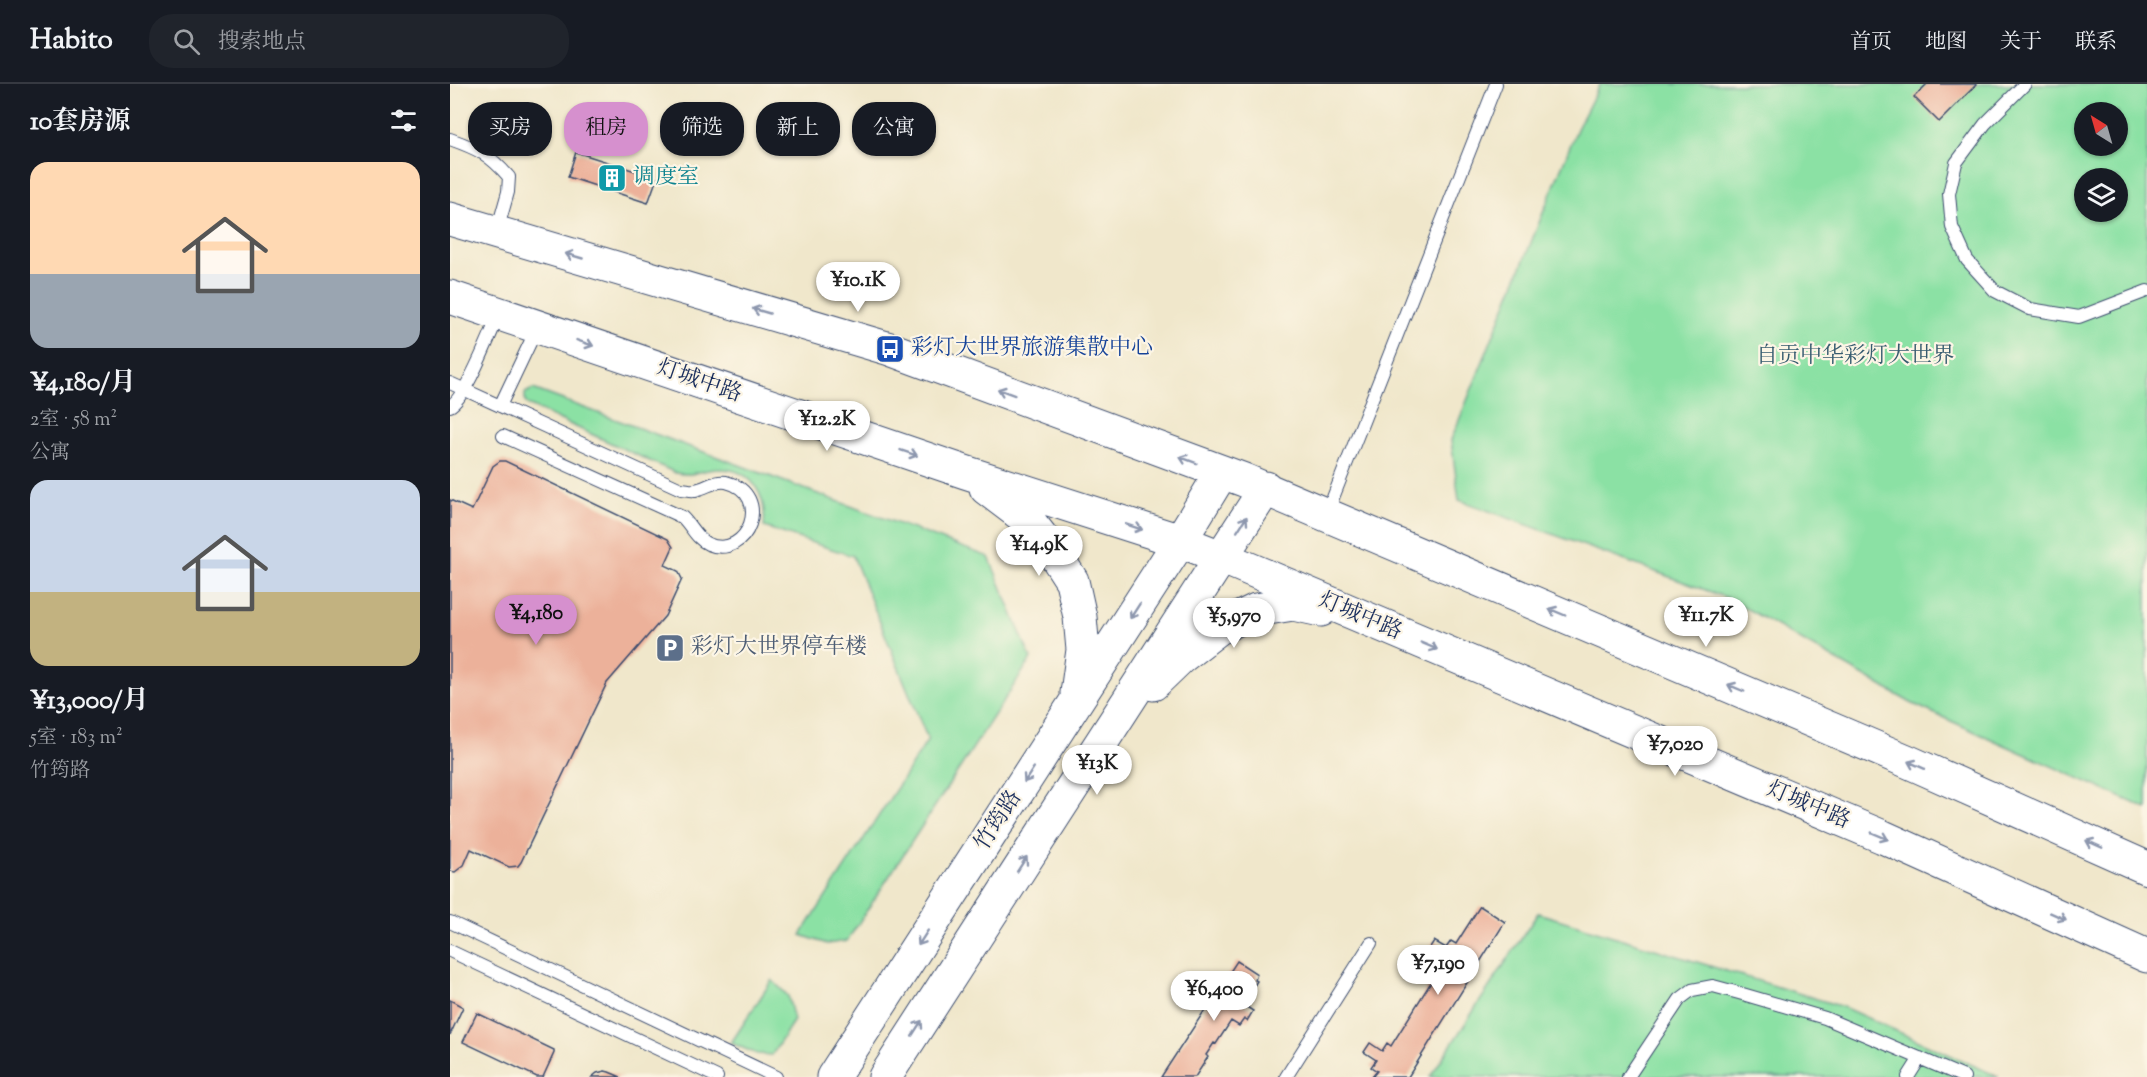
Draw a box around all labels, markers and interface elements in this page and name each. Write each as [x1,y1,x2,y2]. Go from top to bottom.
search box [149,14,569,68]
text: Habito [30,21,113,61]
icon: search [170,25,203,58]
text: 搜索地点 [218,27,306,59]
text: 首页 [1850,28,1892,58]
text: 地图 [1925,28,1967,58]
text: 关于 [2000,28,2042,58]
text: 联系 [2075,28,2117,58]
chip: 买房 [468,102,552,156]
chip: 租房 [564,102,648,156]
chip: 筛选 [660,102,744,156]
chip: 新上 [756,102,840,156]
chip: 公寓 [852,102,936,156]
north arrow [2074,102,2128,156]
map controls [2074,102,2128,222]
text: 10套房源 [30,104,130,141]
icon: filters [387,104,420,137]
building icon: 调度室 [596,162,628,194]
place label: 调度室 [633,162,699,194]
button: layers [2074,168,2128,222]
icon: home [171,201,279,309]
one-way arrow [565,250,584,261]
pin: ¥10.1K [809,262,907,313]
text: ¥10.1K [830,267,886,296]
one-way arrow [752,305,771,316]
bus stop icon: 彩灯大世界旅游集散中心 [874,333,906,365]
place label: 彩灯大世界旅游集散中心 [911,333,1153,365]
one-way arrow [575,338,594,349]
park label: 自贡中华彩灯大世界 [1756,341,1954,373]
street label: 灯城中路 [652,353,746,411]
text: ¥4,180/月 [30,365,136,402]
one-way arrow [997,386,1016,397]
pin: ¥12.2K [778,401,876,452]
text: 2室 · 58 m² [30,406,117,435]
text: ¥12.2K [798,406,856,435]
text: 公寓 [30,439,70,468]
one-way arrow [899,448,918,459]
one-way arrow [1180,454,1198,465]
one-way arrow [1237,516,1249,533]
icon: home [171,519,279,627]
one-way arrow [1124,522,1143,533]
pin: ¥14.9K [990,526,1088,577]
text: ¥14.9K [1010,531,1068,560]
street label: 灯城中路 [1313,585,1407,649]
pin: ¥4,180 [487,595,585,646]
pin: ¥11.7K [1657,597,1755,648]
pin: ¥5,970 [1185,598,1283,649]
text: ¥4,180 [509,600,563,629]
one-way arrow [1129,602,1141,619]
text: ¥11.7K [1678,602,1734,631]
text: ¥5,970 [1207,603,1261,632]
one-way arrow [1548,606,1566,617]
parking icon: 彩灯大世界停车楼 [654,632,686,664]
place label: 彩灯大世界停车楼 [691,632,867,664]
one-way arrow [1420,641,1438,652]
one-way arrow [1728,682,1746,693]
text: ¥13,000/月 [30,683,149,720]
text: 5室 · 183 m² [30,724,123,753]
pin: ¥7,020 [1626,726,1724,777]
text: ¥7,020 [1647,731,1703,760]
pin: ¥13K [1061,745,1133,796]
text: ¥13K [1076,750,1118,779]
text: 竹筠路 [30,757,90,786]
one-way arrow [1907,758,1925,770]
one-way arrow [1023,766,1035,782]
street label: 灯城中路 [1761,774,1855,838]
street label: 竹筠路 [968,785,1030,857]
one-way arrow [1870,831,1889,842]
one-way arrow [2085,838,2103,850]
one-way arrow [1017,856,1029,873]
one-way arrow [2048,911,2066,922]
one-way arrow [916,929,928,946]
pin: ¥7,190 [1389,945,1487,996]
text: ¥7,190 [1411,950,1465,979]
pin: ¥6,400 [1165,971,1263,1022]
text: ¥6,400 [1185,976,1243,1005]
one-way arrow [911,1020,923,1037]

